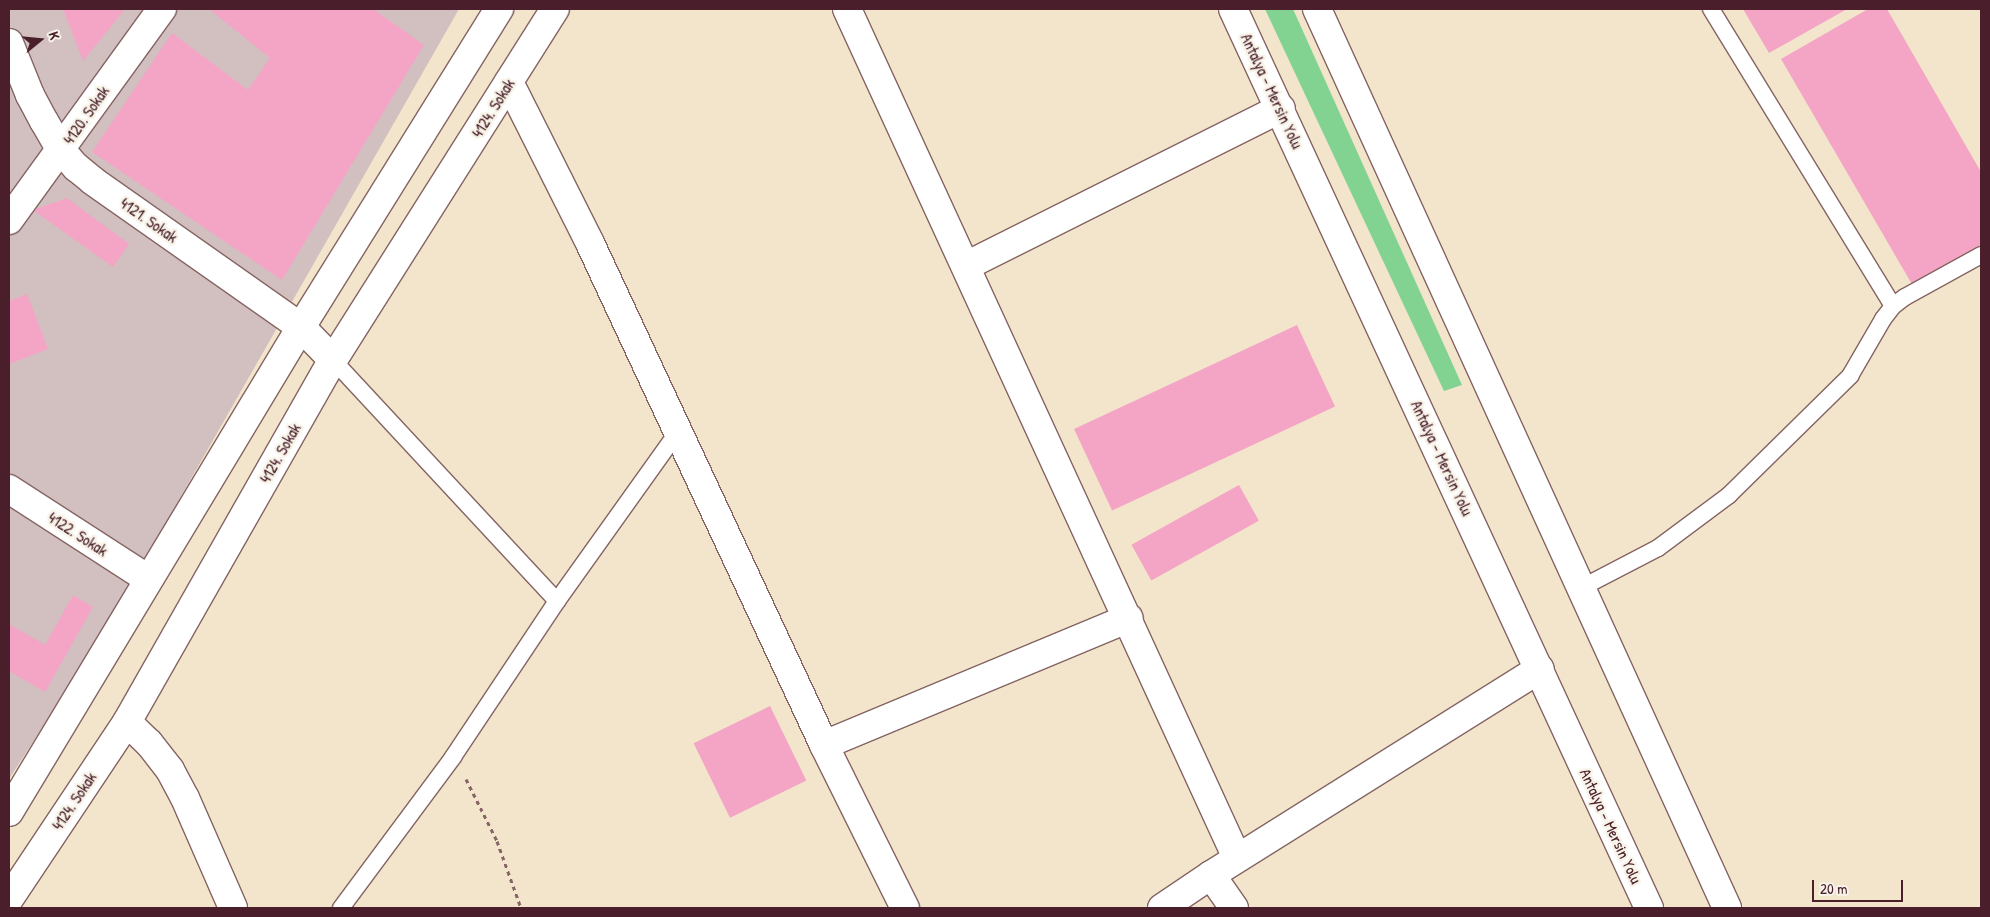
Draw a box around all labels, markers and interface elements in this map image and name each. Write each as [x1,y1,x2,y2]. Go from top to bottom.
north arrow [15,15,65,65]
text: K [45,29,65,42]
street label: Antalya - Mersin Yolu [1237,30,1307,152]
street label: 4124. Sokak [467,75,519,141]
street label: 4120. Sokak [59,82,113,148]
street label: 4121. Sokak [117,193,181,247]
street label: Antalya - Mersin Yolu [1407,397,1477,519]
street label: 4124. Sokak [255,420,305,486]
street label: 4122. Sokak [45,508,111,560]
street label: Antalya - Mersin Yolu [1576,765,1646,887]
street label: 4124. Sokak [48,768,100,834]
scale bar [1815,870,1906,902]
text: 20 m [1820,878,1847,899]

